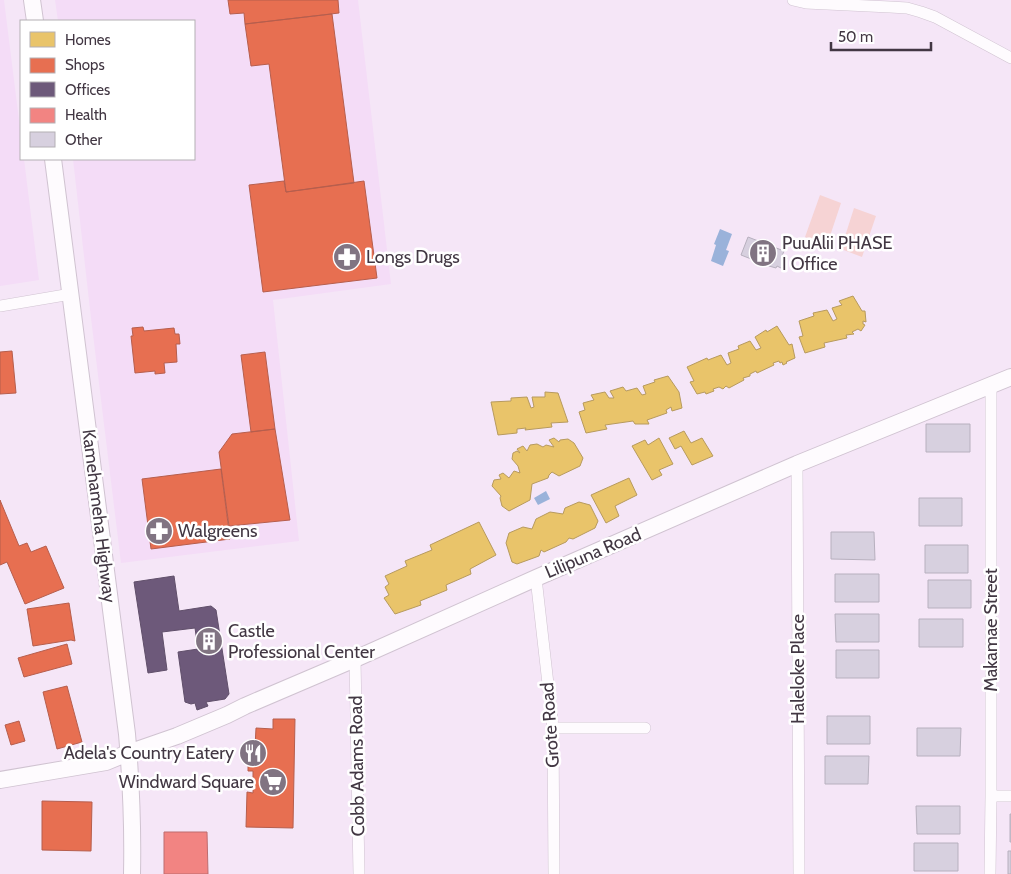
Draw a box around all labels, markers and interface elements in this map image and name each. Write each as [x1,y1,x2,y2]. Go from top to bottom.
legend [20,20,195,160]
scale bar [831,20,931,52]
text: 50 m [838,28,873,46]
text: Homes [65,31,111,49]
text: Shops [65,56,105,74]
text: Offices [65,81,110,99]
text: Health [65,106,107,124]
text: Other [65,131,102,149]
place label: PuuAlii PHASE I Office [782,232,892,275]
building icon: PuuAlii PHASE I Office [748,238,778,268]
pharmacy icon: Longs Drugs [332,242,362,272]
place label: Longs Drugs [366,246,460,268]
street label: Kamehameha Highway [77,428,121,604]
pharmacy icon: Walgreens [144,516,174,546]
place label: Walgreens [178,520,258,542]
street label: Lilipuna Road [542,523,644,583]
street label: Makamae Street [980,568,1002,692]
street label: Haleloke Place [787,614,809,724]
place label: Castle Professional Center [228,620,375,663]
building icon: Castle Professional Center [194,626,224,656]
street label: Grote Road [536,682,564,768]
street label: Cobb Adams Road [345,696,369,836]
restaurant icon: Adela's Country Eatery [238,738,268,768]
place label: Adela's Country Eatery [64,742,234,764]
supermarket icon: Windward Square [258,767,288,797]
place label: Windward Square [119,771,254,793]

